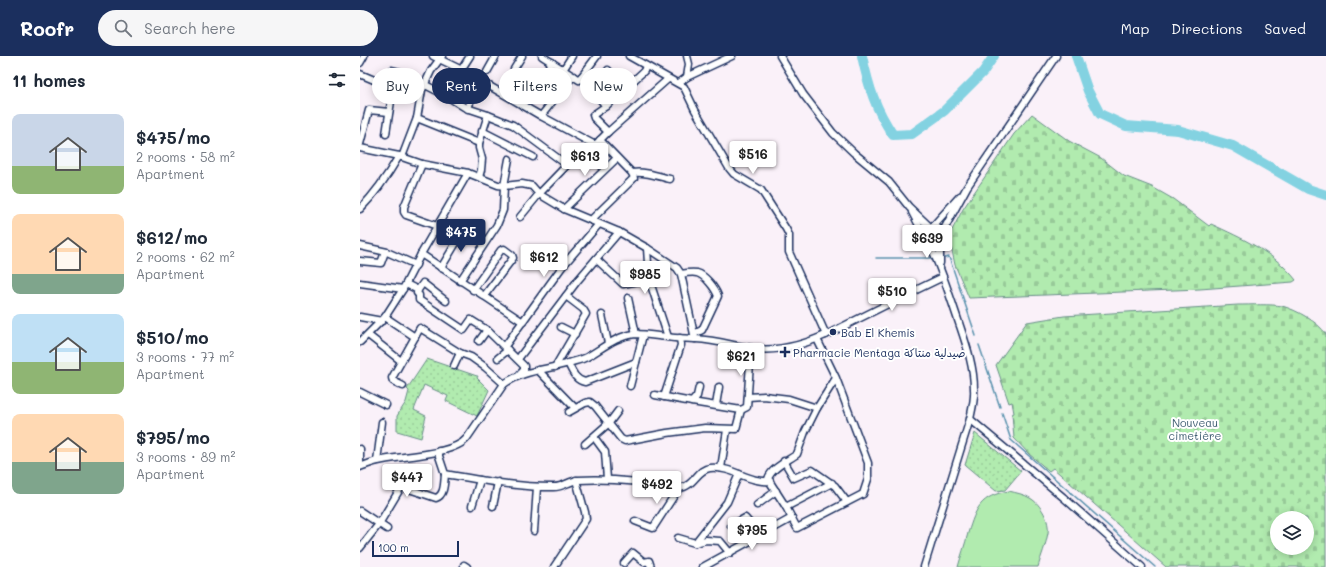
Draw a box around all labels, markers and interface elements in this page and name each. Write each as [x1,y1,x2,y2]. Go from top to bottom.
search box [98,10,378,46]
text: Roofr [20,16,74,41]
icon: search [112,17,134,39]
text: Search here [144,18,236,38]
text: Map [1121,19,1149,38]
text: Directions [1171,19,1242,38]
text: Saved [1264,19,1306,38]
chip: Buy [372,68,424,104]
chip: Rent [432,68,491,104]
chip: Filters [499,68,572,104]
chip: New [580,68,637,104]
text: 11 homes [12,69,86,91]
icon: filters [326,69,348,91]
text: $475/mo [136,126,210,148]
icon: home [44,130,92,178]
pin: $516 [729,141,777,175]
pin: $613 [561,143,609,177]
text: $516 [738,145,768,162]
text: $613 [570,147,600,164]
text: 2 rooms · 58 m² [136,148,235,165]
text: Apartment [136,165,205,182]
pin: $475 [437,219,485,253]
text: $475 [445,223,477,240]
pin: $639 [903,225,951,259]
text: $612/mo [136,226,208,248]
text: $639 [911,229,943,246]
icon: home [44,230,92,278]
pin: $612 [520,244,568,278]
text: 2 rooms · 62 m² [136,248,235,265]
text: $612 [530,248,558,265]
pin: $985 [621,261,669,295]
text: Apartment [136,265,205,282]
text: $985 [629,265,661,282]
pin: $510 [868,278,916,312]
text: $510 [877,282,907,299]
place label: Bab El Khemis [841,325,915,340]
text: $510/mo [136,326,209,348]
marker: Bab El Khemis [828,327,838,337]
icon: home [44,330,92,378]
pin: $621 [717,343,765,377]
place label: Pharmacie Mentaga صيدلية منتاكة [793,345,965,360]
text: $621 [727,347,755,364]
marker: Pharmacie Mentaga صيدلية منتاكة [780,347,790,357]
text: 3 rooms · 77 m² [136,348,234,365]
text: Apartment [136,365,205,382]
park label: Nouveau cimetière [1169,415,1222,443]
text: $795/mo [136,426,210,448]
icon: home [44,430,92,478]
text: 3 rooms · 89 m² [136,448,235,465]
pin: $447 [383,464,431,498]
text: Apartment [136,465,205,482]
text: $447 [391,468,423,485]
pin: $492 [633,471,681,505]
text: $492 [641,475,673,492]
map controls [1270,511,1314,555]
button: layers [1270,511,1314,555]
pin: $795 [728,517,776,551]
text: $795 [737,521,767,538]
scale bar [372,539,459,558]
text: 100 m [378,540,409,555]

